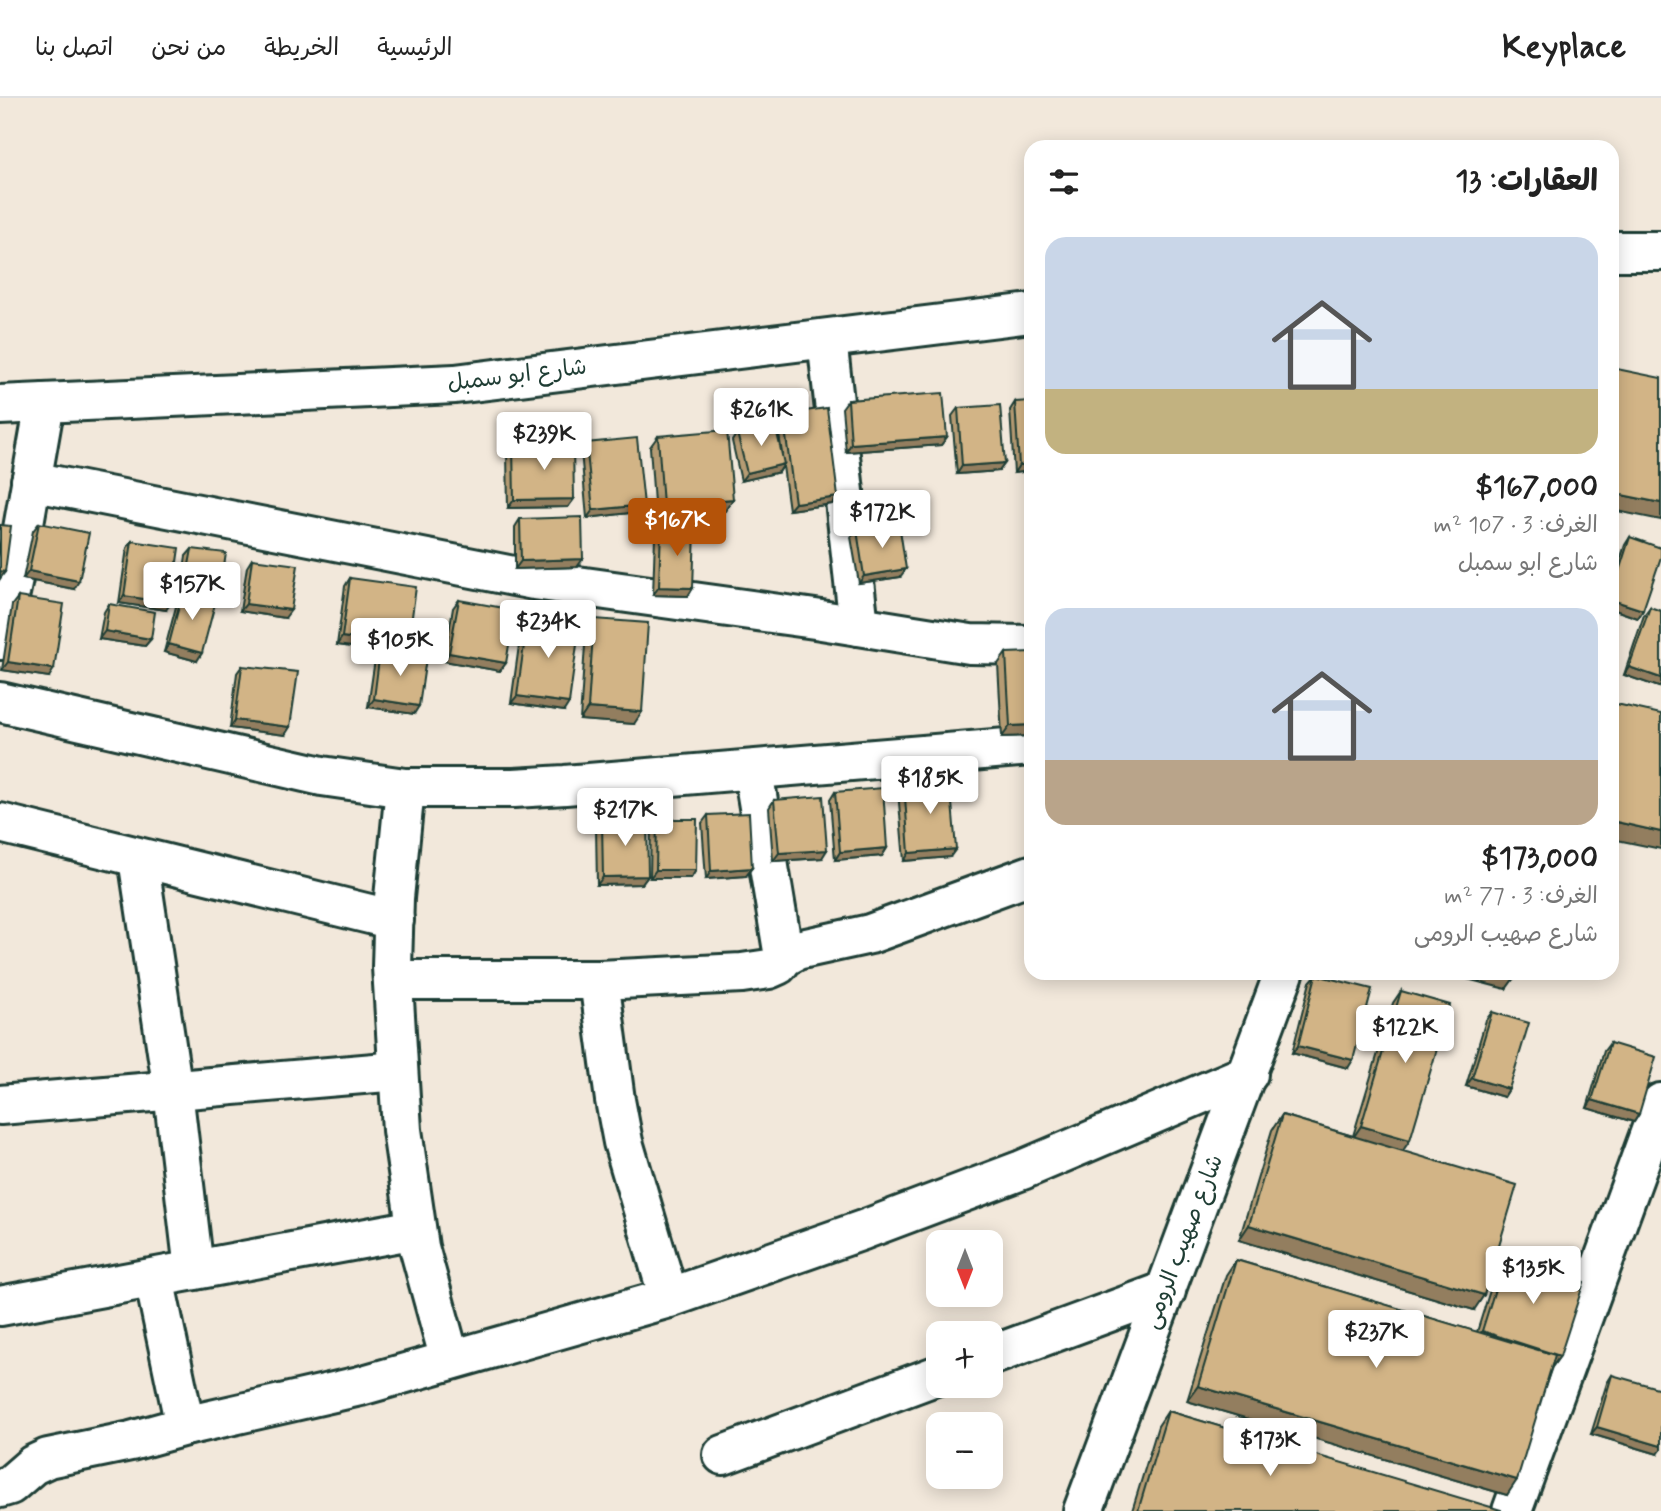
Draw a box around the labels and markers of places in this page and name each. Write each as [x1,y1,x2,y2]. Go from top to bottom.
pin: $261K [712,388,810,448]
pin: $239K [495,412,593,472]
pin: $172K [833,490,931,550]
pin: $167K [628,498,726,558]
pin: $157K [143,562,241,622]
pin: $234K [499,601,597,660]
pin: $105K [351,618,449,678]
pin: $185K [881,756,979,816]
pin: $217K [576,788,674,848]
pin: $122K [1356,1006,1454,1065]
pin: $135K [1484,1246,1582,1306]
pin: $237K [1327,1310,1425,1370]
pin: $173K [1221,1418,1319,1478]

